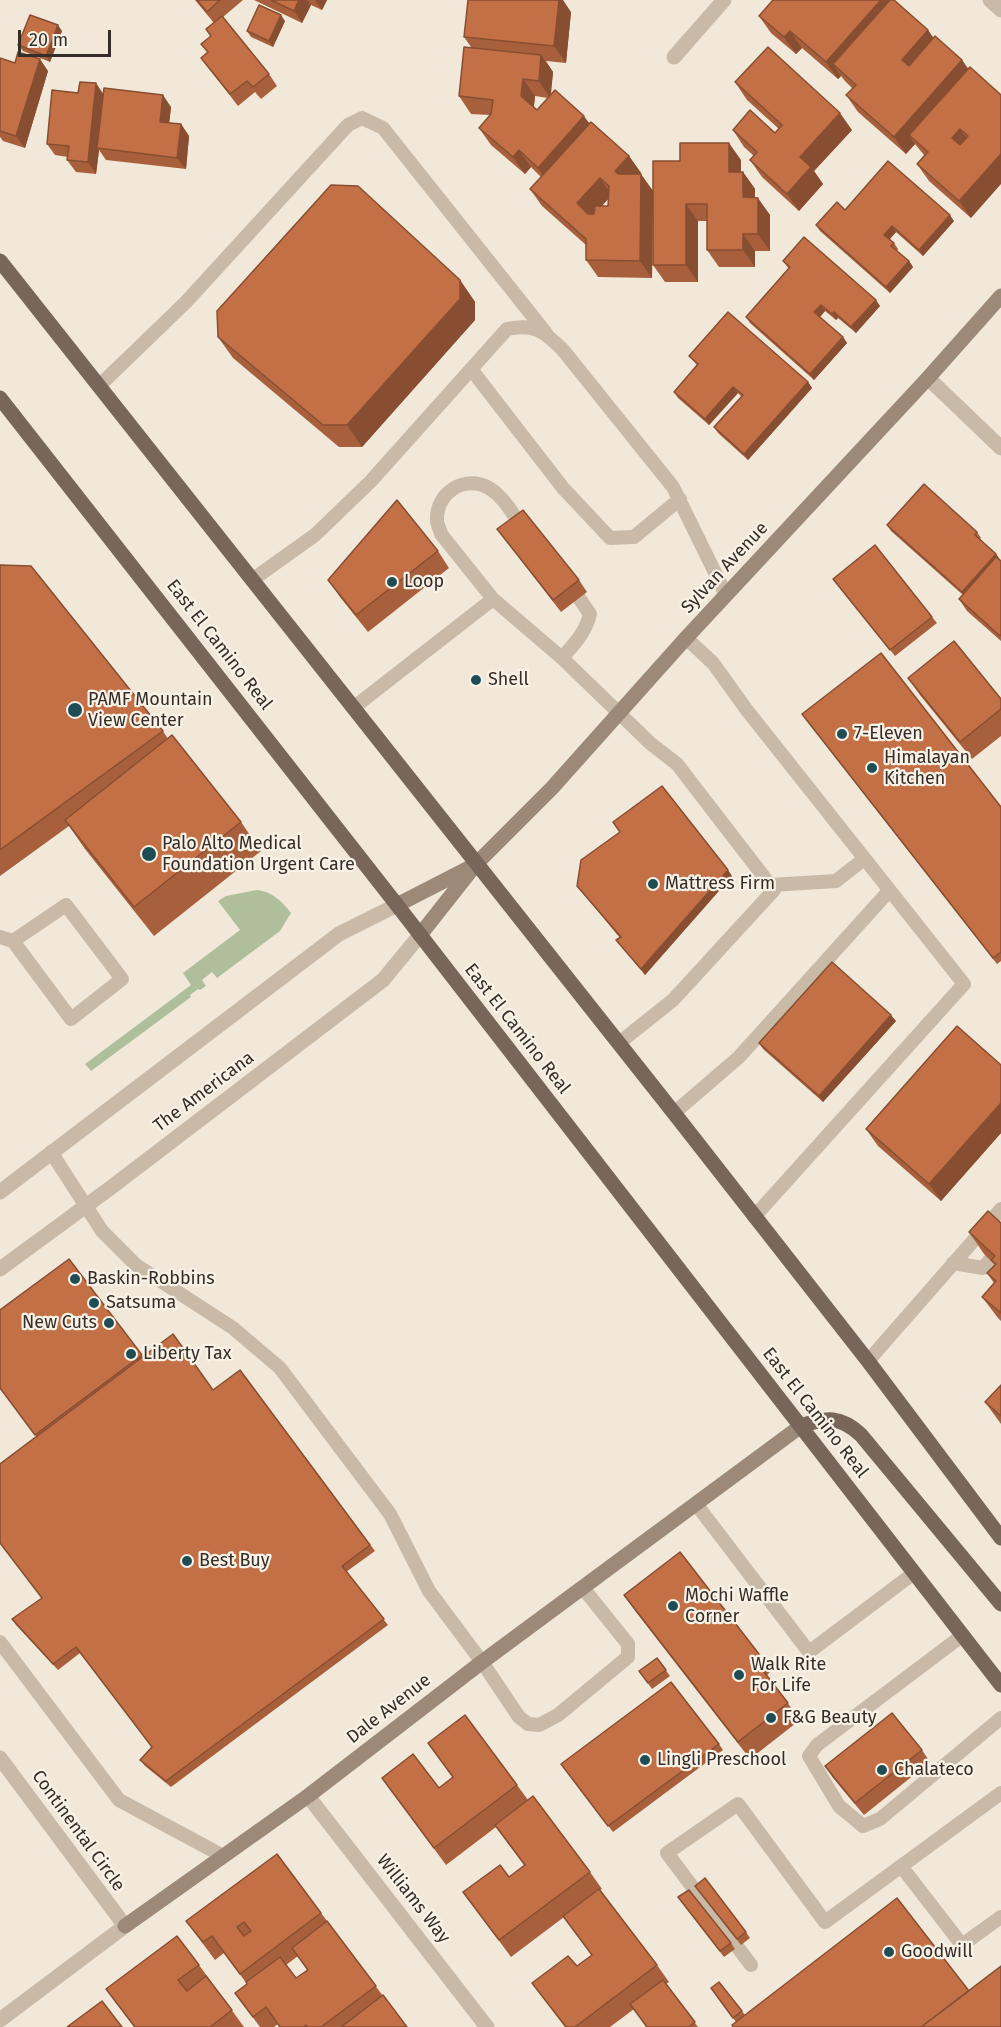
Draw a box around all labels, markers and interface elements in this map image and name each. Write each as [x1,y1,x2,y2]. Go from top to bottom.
scale bar [21,18,114,56]
text: 20 m [29,29,68,51]
street label: Sylvan Avenue [677,518,773,618]
place label: Loop [404,571,444,593]
marker: Loop [385,575,399,589]
street label: East El Camino Real [161,576,277,714]
place label: Shell [488,669,529,691]
marker: Shell [469,673,483,687]
place label: PAMF Mountain View Center [88,689,213,732]
marker: PAMF Mountain View Center [66,701,84,719]
place label: 7-Eleven [854,723,923,745]
marker: 7-Eleven [835,727,849,741]
place label: Himalayan Kitchen [884,747,970,789]
marker: Himalayan Kitchen [865,761,879,775]
place label: Palo Alto Medical Foundation Urgent Care [162,833,355,876]
marker: Palo Alto Medical Foundation Urgent Care [140,845,158,863]
place label: Mattress Firm [665,873,775,895]
marker: Mattress Firm [646,877,660,891]
street label: East El Camino Real [459,960,575,1098]
street label: The Americana [149,1047,259,1137]
place label: Baskin-Robbins [87,1268,215,1290]
marker: Baskin-Robbins [68,1272,82,1286]
place label: Satsuma [106,1292,176,1314]
marker: Satsuma [87,1296,101,1310]
place label: New Cuts [22,1312,97,1334]
marker: New Cuts [102,1316,116,1330]
place label: Liberty Tax [143,1343,231,1365]
street label: East El Camino Real [757,1344,873,1482]
marker: Liberty Tax [124,1347,138,1361]
place label: Best Buy [199,1550,270,1572]
marker: Best Buy [180,1554,194,1568]
place label: Mochi Waffle Corner [685,1585,789,1628]
marker: Mochi Waffle Corner [666,1599,680,1613]
place label: Walk Rite For Life [751,1654,826,1696]
marker: Walk Rite For Life [732,1668,746,1682]
street label: Dale Avenue [343,1670,435,1748]
place label: F&G Beauty [783,1707,877,1729]
marker: F&G Beauty [764,1711,778,1725]
place label: Lingli Preschool [657,1749,786,1771]
marker: Lingli Preschool [638,1753,652,1767]
place label: Chalateco [894,1759,974,1781]
marker: Chalateco [875,1763,889,1777]
street label: Continental Circle [27,1766,129,1896]
street label: Williams Way [372,1850,454,1948]
place label: Goodwill [901,1941,973,1963]
marker: Goodwill [882,1945,896,1959]

